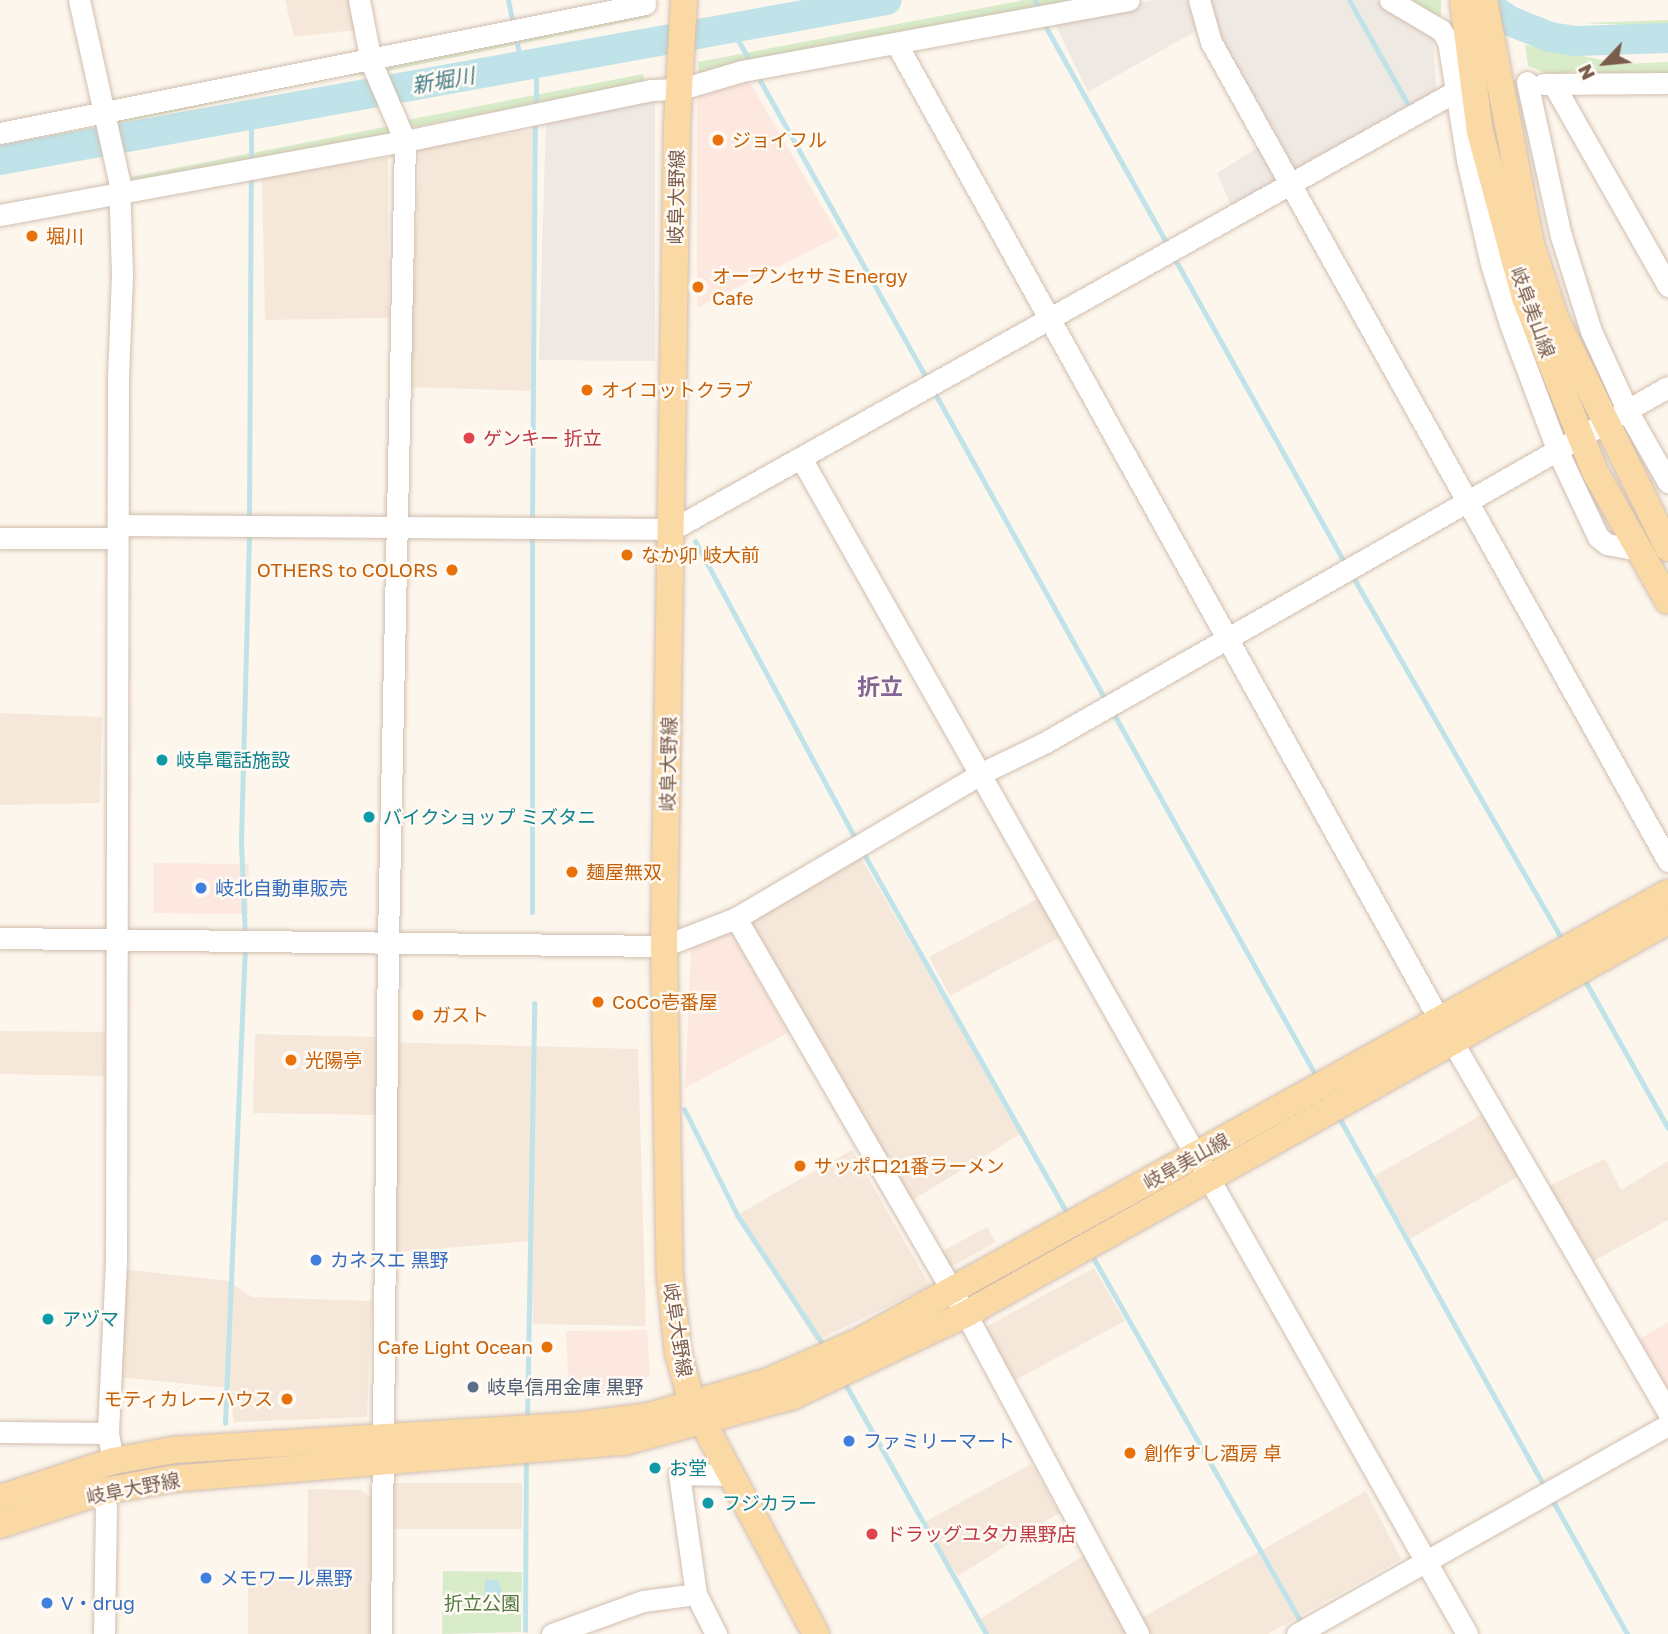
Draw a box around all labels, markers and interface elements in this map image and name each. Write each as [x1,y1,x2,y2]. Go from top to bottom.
north arrow [1570,28,1640,98]
text: N [1572,61,1599,84]
water label: 新堀川 [410,62,476,98]
place label: ジョイフル [732,129,827,151]
marker: ジョイフル [710,132,726,148]
street label: 岐阜大野線 [664,149,688,245]
place label: 堀川 [46,225,84,247]
marker: 堀川 [24,228,40,244]
street label: 岐阜美山線 [1506,263,1560,361]
place label: オープンセサミEnergy Cafe [712,265,909,309]
marker: オープンセサミEnergy Cafe [690,279,706,295]
place label: オイコットクラブ [601,379,753,401]
marker: オイコットクラブ [579,382,595,398]
place label: ゲンキー 折立 [483,427,602,449]
marker: ゲンキー 折立 [461,430,477,446]
place label: なか卯 岐大前 [641,544,760,566]
marker: なか卯 岐大前 [619,547,635,563]
place label: OTHERS to COLORS [257,559,438,581]
marker: OTHERS to COLORS [444,562,460,578]
district label: 折立 [857,672,903,700]
street label: 岐阜大野線 [656,716,680,812]
place label: 岐阜電話施設 [176,749,290,771]
marker: 岐阜電話施設 [154,752,170,768]
place label: バイクショップ ミズタニ [383,806,597,828]
marker: バイクショップ ミズタニ [361,809,377,825]
place label: 麺屋無双 [586,861,662,883]
marker: 麺屋無双 [564,864,580,880]
place label: 岐北自動車販売 [215,877,348,899]
marker: 岐北自動車販売 [193,880,209,896]
place label: CoCo壱番屋 [612,991,718,1013]
marker: CoCo壱番屋 [590,994,606,1010]
place label: ガスト [432,1004,489,1026]
marker: ガスト [410,1007,426,1023]
place label: 光陽亭 [305,1049,362,1071]
marker: 光陽亭 [283,1052,299,1068]
street label: 岐阜美山線 [1139,1128,1233,1194]
place label: サッポロ21番ラーメン [814,1155,1005,1177]
marker: サッポロ21番ラーメン [792,1158,808,1174]
place label: カネスエ 黒野 [330,1249,449,1271]
marker: カネスエ 黒野 [308,1252,324,1268]
street label: 岐阜大野線 [659,1281,697,1379]
place label: アヅマ [62,1308,119,1330]
marker: アヅマ [40,1311,56,1327]
place label: Cafe Light Ocean [378,1336,533,1358]
marker: Cafe Light Ocean [539,1339,555,1355]
place label: 岐阜信用金庫 黒野 [487,1376,644,1398]
marker: 岐阜信用金庫 黒野 [465,1379,481,1395]
place label: モティカレーハウス [102,1388,273,1410]
marker: モティカレーハウス [279,1391,295,1407]
place label: ファミリーマート [863,1430,1015,1452]
marker: ファミリーマート [841,1433,857,1449]
place label: 創作すし酒房 卓 [1144,1442,1282,1464]
marker: 創作すし酒房 卓 [1122,1445,1138,1461]
place label: お堂 [669,1457,707,1479]
marker: お堂 [647,1460,663,1476]
street label: 岐阜大野線 [84,1468,182,1508]
place label: フジカラー [722,1492,817,1514]
marker: フジカラー [700,1495,716,1511]
place label: ドラッグユタカ黒野店 [886,1523,1076,1545]
marker: ドラッグユタカ黒野店 [864,1526,880,1542]
place label: メモワール黒野 [220,1567,353,1589]
marker: メモワール黒野 [198,1570,214,1586]
place label: V・drug [61,1592,135,1614]
park label: 折立公園 [444,1592,520,1614]
marker: V・drug [39,1595,55,1611]

